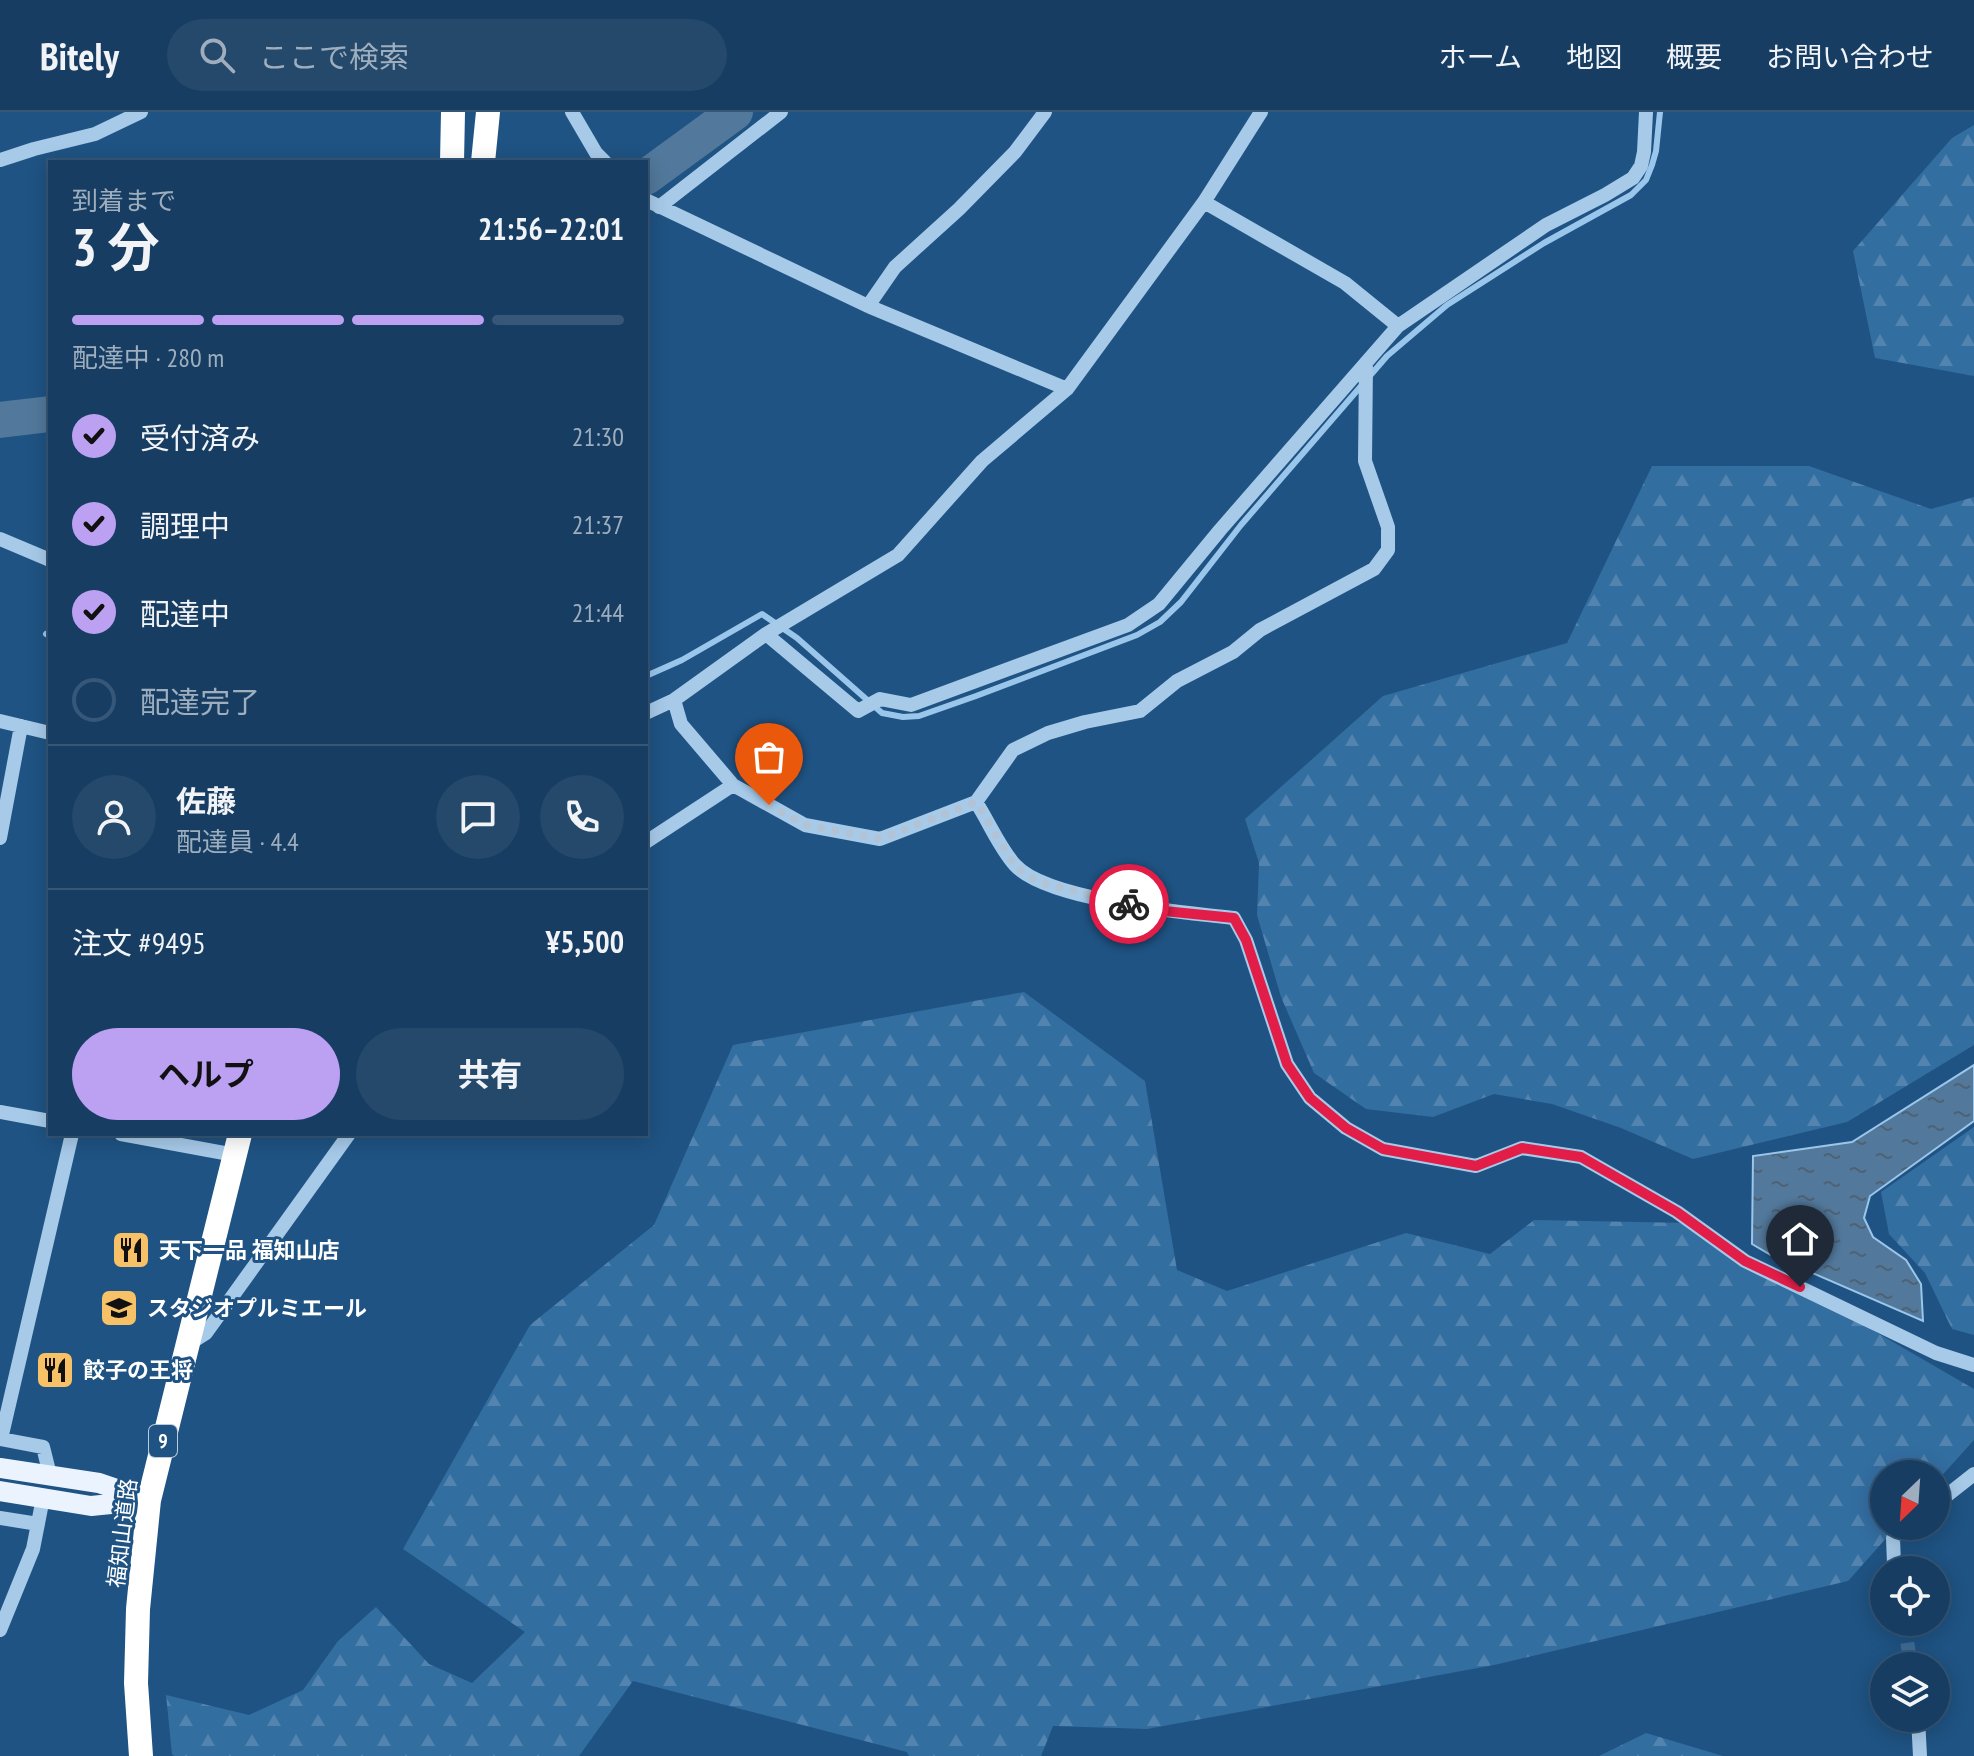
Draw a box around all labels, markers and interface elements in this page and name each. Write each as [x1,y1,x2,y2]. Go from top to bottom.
search box [167,19,727,91]
text: Bitely [40,31,119,80]
icon: search [195,33,239,77]
text: ここで検索 [259,37,409,76]
text: ホーム [1439,38,1522,75]
text: 地図 [1566,38,1622,75]
text: 概要 [1666,38,1722,75]
text: お問い合わせ [1766,38,1934,75]
text: 到着まで [72,184,176,217]
text: 21:56–22:01 [478,209,624,248]
text: 3 分 [72,213,160,280]
text: 配達中 · 280 m [72,341,224,374]
icon: check [72,414,116,458]
text: 受付済み [140,418,260,457]
text: 21:30 [572,420,624,453]
icon: check [72,502,116,546]
text: 調理中 [140,506,230,545]
text: 21:37 [572,508,624,541]
icon: check [72,590,116,634]
text: 配達中 [140,594,230,633]
text: 21:44 [572,596,624,629]
text: 配達完了 [140,682,260,721]
pin [735,723,803,805]
icon: bag [747,735,791,779]
button: person [72,775,156,859]
button: chat [436,775,520,859]
button: phone [540,775,624,859]
text: 佐藤 [176,781,236,820]
text: 配達員 · 4.4 [176,825,299,858]
courier [1089,864,1169,944]
icon: bike [1107,882,1151,926]
text: ¥5,500 [546,922,624,961]
text: 注文 #9495 [72,923,206,962]
button: ヘルプ [72,1028,340,1120]
button: 共有 [356,1028,624,1120]
pin [1766,1205,1834,1287]
icon: home [1778,1217,1822,1261]
restaurant icon: 天下一品 福知山店 [110,1229,152,1271]
place label: 天下一品 福知山店 [159,1236,340,1264]
school or university icon: スタジオプルミエール [98,1287,140,1329]
place label: スタジオプルミエール [147,1294,367,1322]
restaurant icon: 餃子の王将 [34,1349,76,1391]
place label: 餃子の王将 [83,1356,193,1384]
road number: 9 [149,1425,177,1457]
north arrow [1870,1460,1950,1540]
map controls [1870,1460,1950,1732]
street label: 福知山道路 [101,1477,143,1589]
button: locate [1870,1556,1950,1636]
button: layers [1870,1652,1950,1732]

